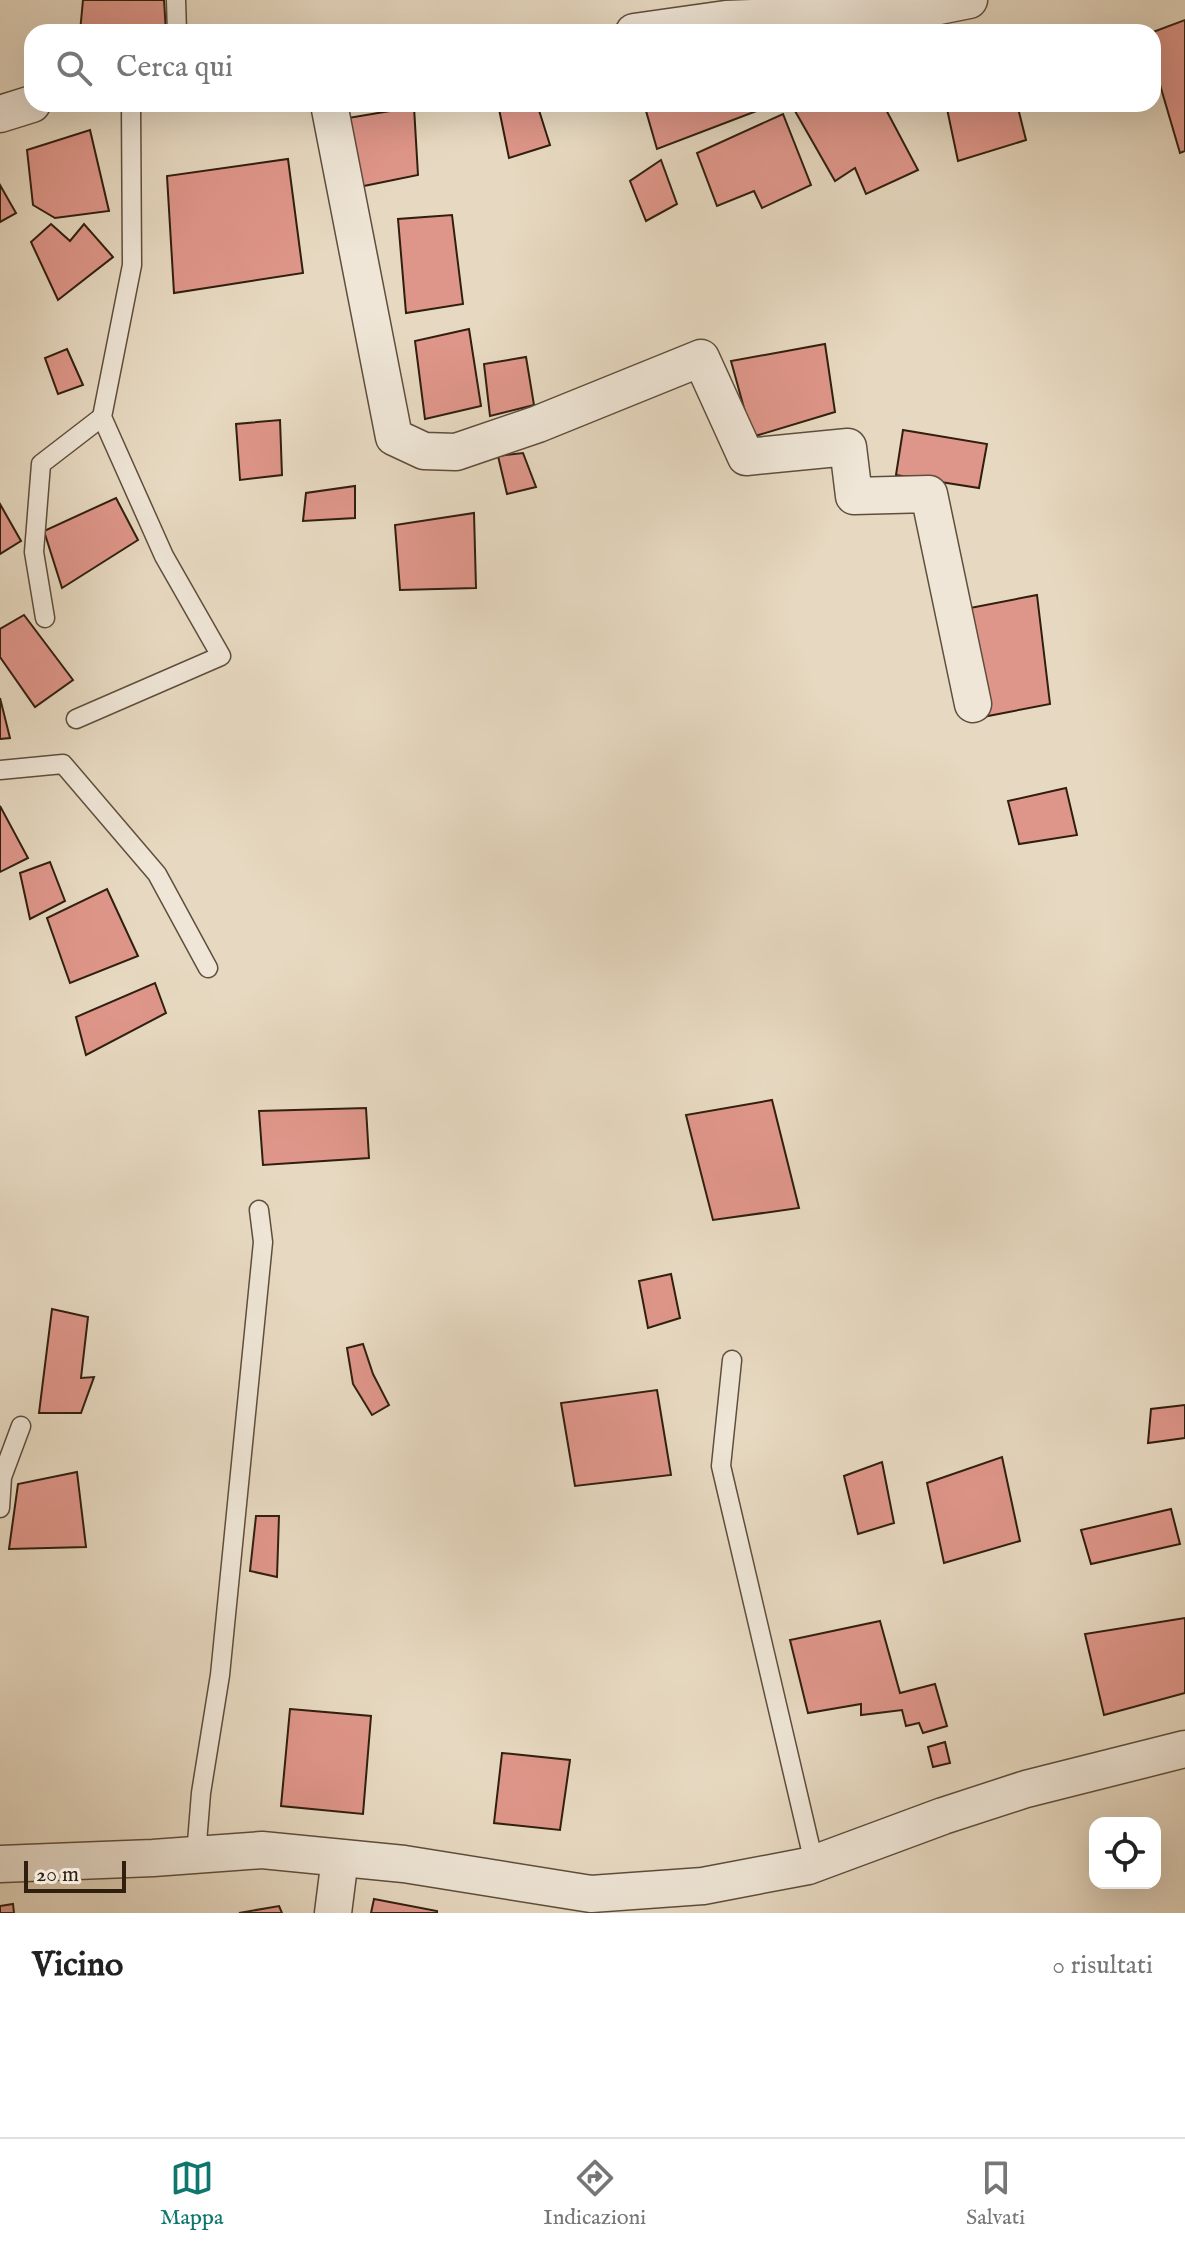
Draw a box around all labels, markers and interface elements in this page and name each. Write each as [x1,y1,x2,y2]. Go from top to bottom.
search box [24,24,1161,112]
icon: search [52,46,96,90]
text: Cerca qui [116,49,233,87]
map controls [1089,1817,1161,1889]
button: locate [1089,1817,1161,1889]
scale bar [24,1857,126,1893]
text: 20 m [36,1861,79,1889]
text: Vicino [32,1944,123,1987]
text: 0 risultati [1052,1949,1153,1982]
tab: Mappa [160,2156,223,2232]
tab: Indicazioni [543,2156,646,2232]
tab: Salvati [966,2156,1025,2232]

